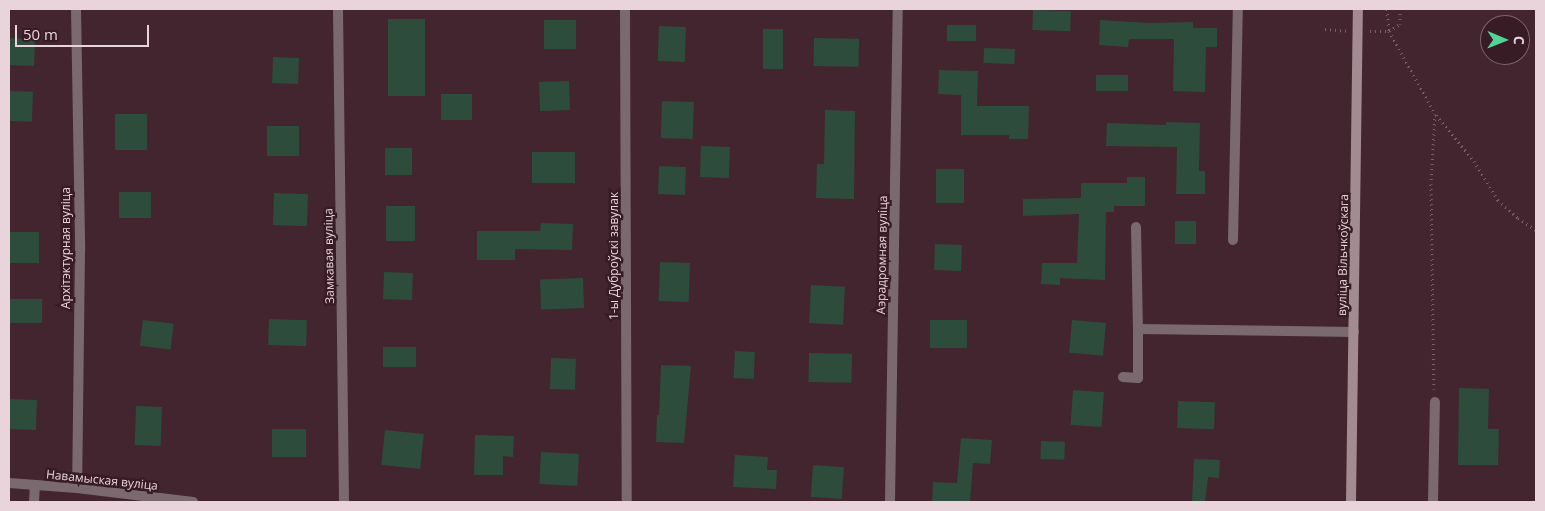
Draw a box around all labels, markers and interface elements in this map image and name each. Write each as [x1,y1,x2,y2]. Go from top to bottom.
scale bar [18,15,151,47]
north arrow [1480,15,1530,65]
text: 50 m [23,24,58,44]
text: С [1510,36,1529,45]
street label: Архітэктурная вуліца [59,187,73,309]
street label: 1-ы Дуброўскі завулак [607,192,621,320]
street label: вуліца Вільчкоўскага [1335,194,1351,316]
street label: Аэрадромная вуліца [874,195,890,315]
street label: Замкавая вуліца [321,208,337,304]
street label: Навамыская вуліца [45,467,159,493]

